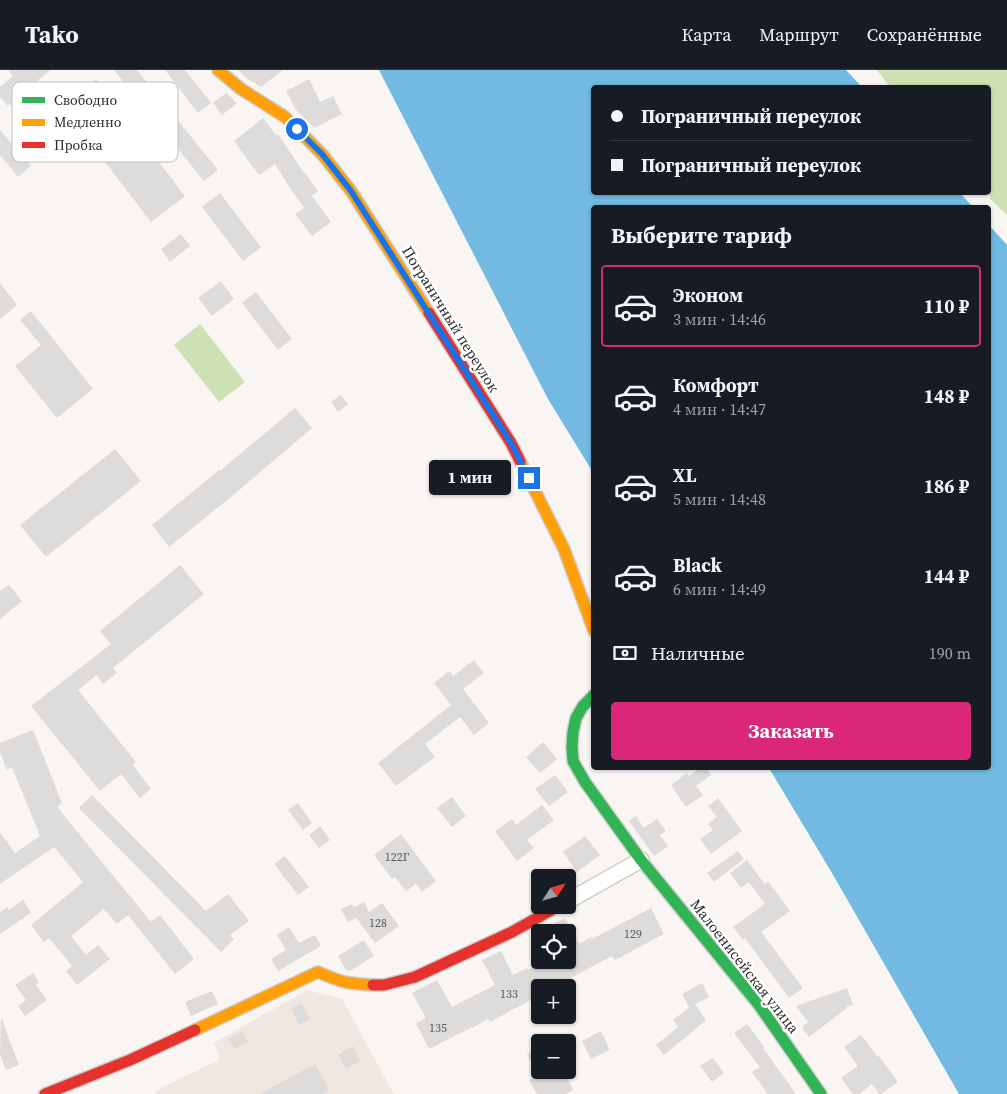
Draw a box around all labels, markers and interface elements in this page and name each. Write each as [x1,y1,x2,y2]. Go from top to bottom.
text: Tako [25,18,79,51]
text: Карта [682,22,731,47]
text: Маршрут [759,22,839,47]
text: Сохранённые [867,22,982,47]
legend [12,82,178,162]
text: Свободно [54,90,117,110]
text: Пограничный переулок [641,103,861,129]
text: Медленно [54,112,122,132]
route start [286,118,308,140]
text: Пробка [54,135,103,155]
text: Пограничный переулок [641,152,861,178]
text: Выберите тариф [611,220,792,250]
street label: Пограничный переулок [397,242,505,397]
text: Эконом [673,282,743,308]
icon: car [613,284,658,329]
text: 110 ₽ [924,293,969,319]
text: 3 мин · 14:46 [673,308,766,330]
text: Комфорт [673,372,759,398]
icon: car [613,374,658,419]
text: 148 ₽ [924,383,969,409]
text: 4 мин · 14:47 [673,398,766,420]
callout: 1 мин [429,460,512,496]
text: XL [673,462,696,488]
icon: car [613,464,658,509]
text: 1 мин [448,466,492,488]
route end [518,467,540,489]
text: 186 ₽ [924,473,969,499]
text: 5 мин · 14:48 [673,488,766,510]
text: Black [673,552,722,578]
icon: car [613,554,658,599]
text: 144 ₽ [924,563,969,589]
text: 6 мин · 14:49 [673,578,766,600]
icon: cash [611,639,639,667]
text: Наличные [651,640,745,666]
text: 190 m [929,642,971,664]
button: Заказать [611,702,971,760]
house number: 122Г [385,849,410,865]
north arrow [531,869,576,914]
map controls [531,869,576,1079]
street label: Малоенисейская улица [686,894,804,1038]
house number: 128 [369,915,387,931]
button: locate [531,924,576,969]
house number: 129 [624,926,642,942]
button: + [531,979,576,1024]
house number: 133 [500,986,518,1002]
house number: 135 [429,1020,447,1036]
button: − [531,1034,576,1079]

